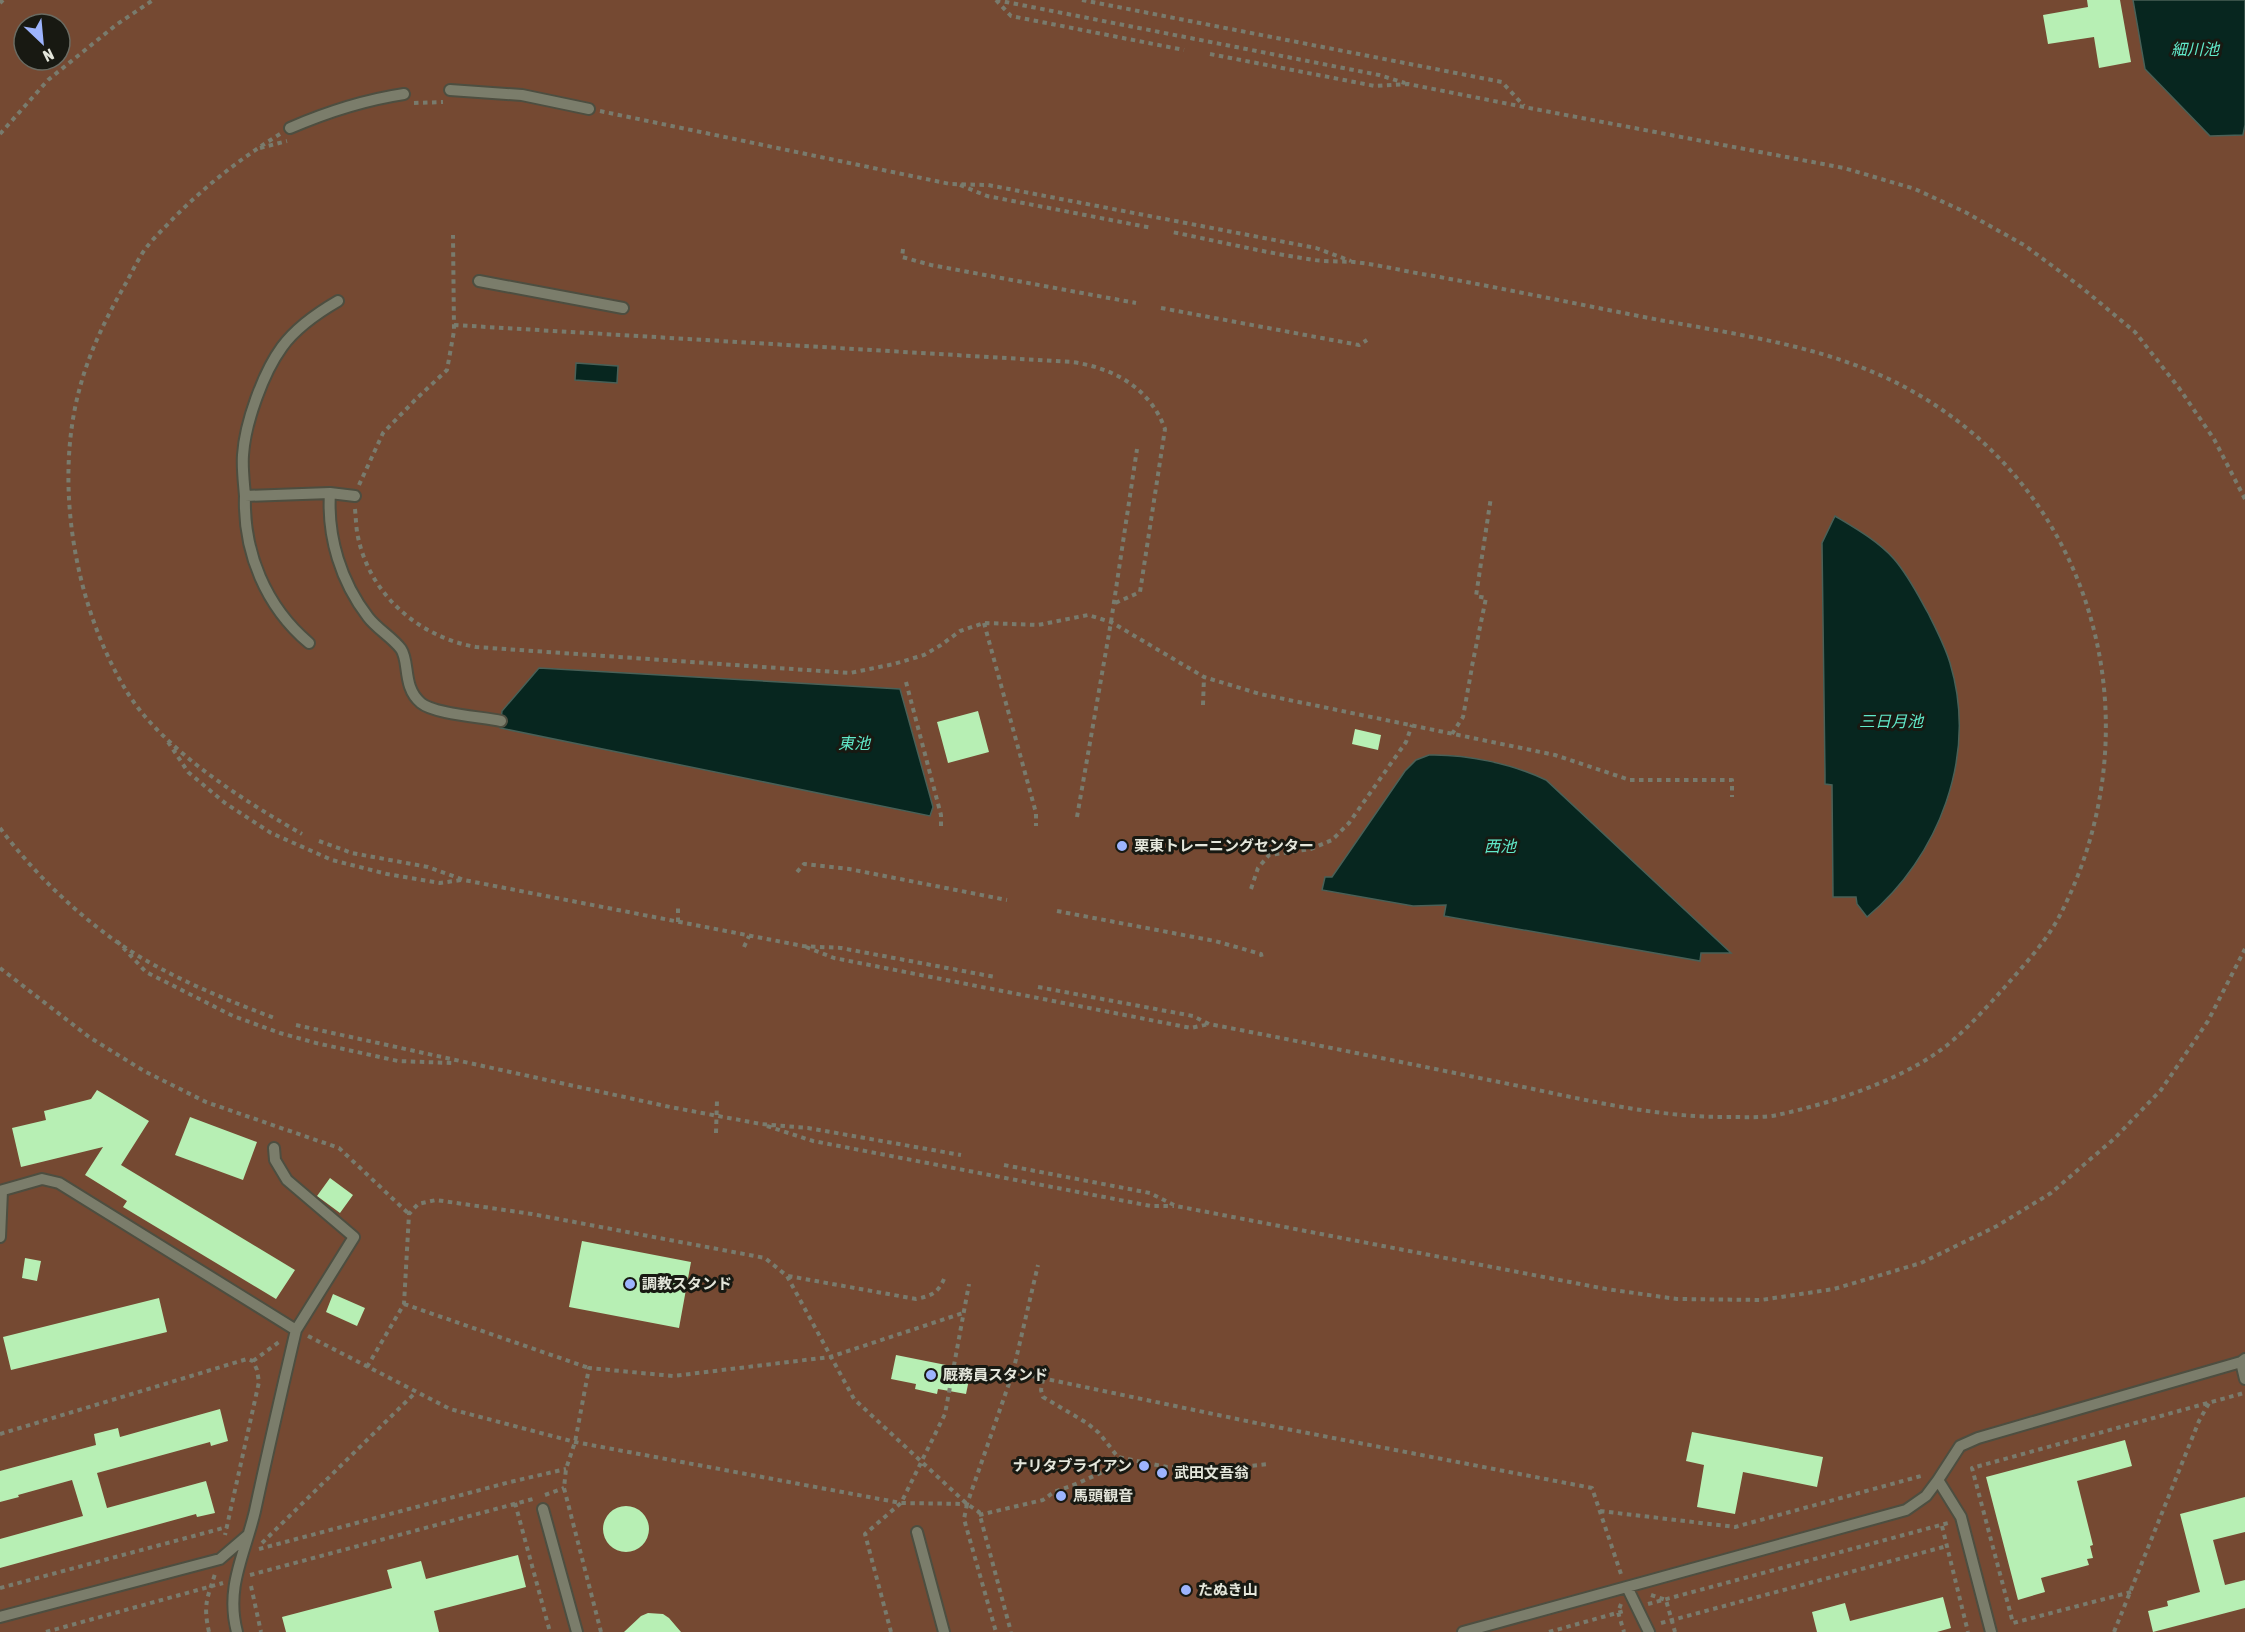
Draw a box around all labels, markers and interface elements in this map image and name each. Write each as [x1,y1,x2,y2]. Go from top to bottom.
north arrow [12,12,72,72]
water label: 細川池 [2171,40,2221,58]
text: N [40,45,57,66]
water label: 三日月池 [1859,712,1925,730]
water label: 東池 [838,734,872,752]
place label: 栗東トレーニングセンター [1134,837,1314,854]
water label: 西池 [1484,837,1518,855]
marker: 栗東トレーニングセンター [1115,839,1129,853]
place label: 調教スタンド [642,1275,732,1292]
marker: 調教スタンド [623,1277,637,1291]
place label: 厩務員スタンド [943,1366,1048,1383]
marker: 厩務員スタンド [924,1368,938,1382]
place label: ナリタブライアン [1013,1457,1132,1474]
marker: ナリタブライアン [1137,1459,1151,1473]
place label: 武田文吾翁 [1174,1464,1249,1481]
marker: 武田文吾翁 [1155,1466,1169,1480]
place label: 馬頭観音 [1073,1487,1133,1504]
marker: 馬頭観音 [1054,1489,1068,1503]
place label: たぬき山 [1198,1581,1258,1598]
marker: たぬき山 [1179,1583,1193,1597]

